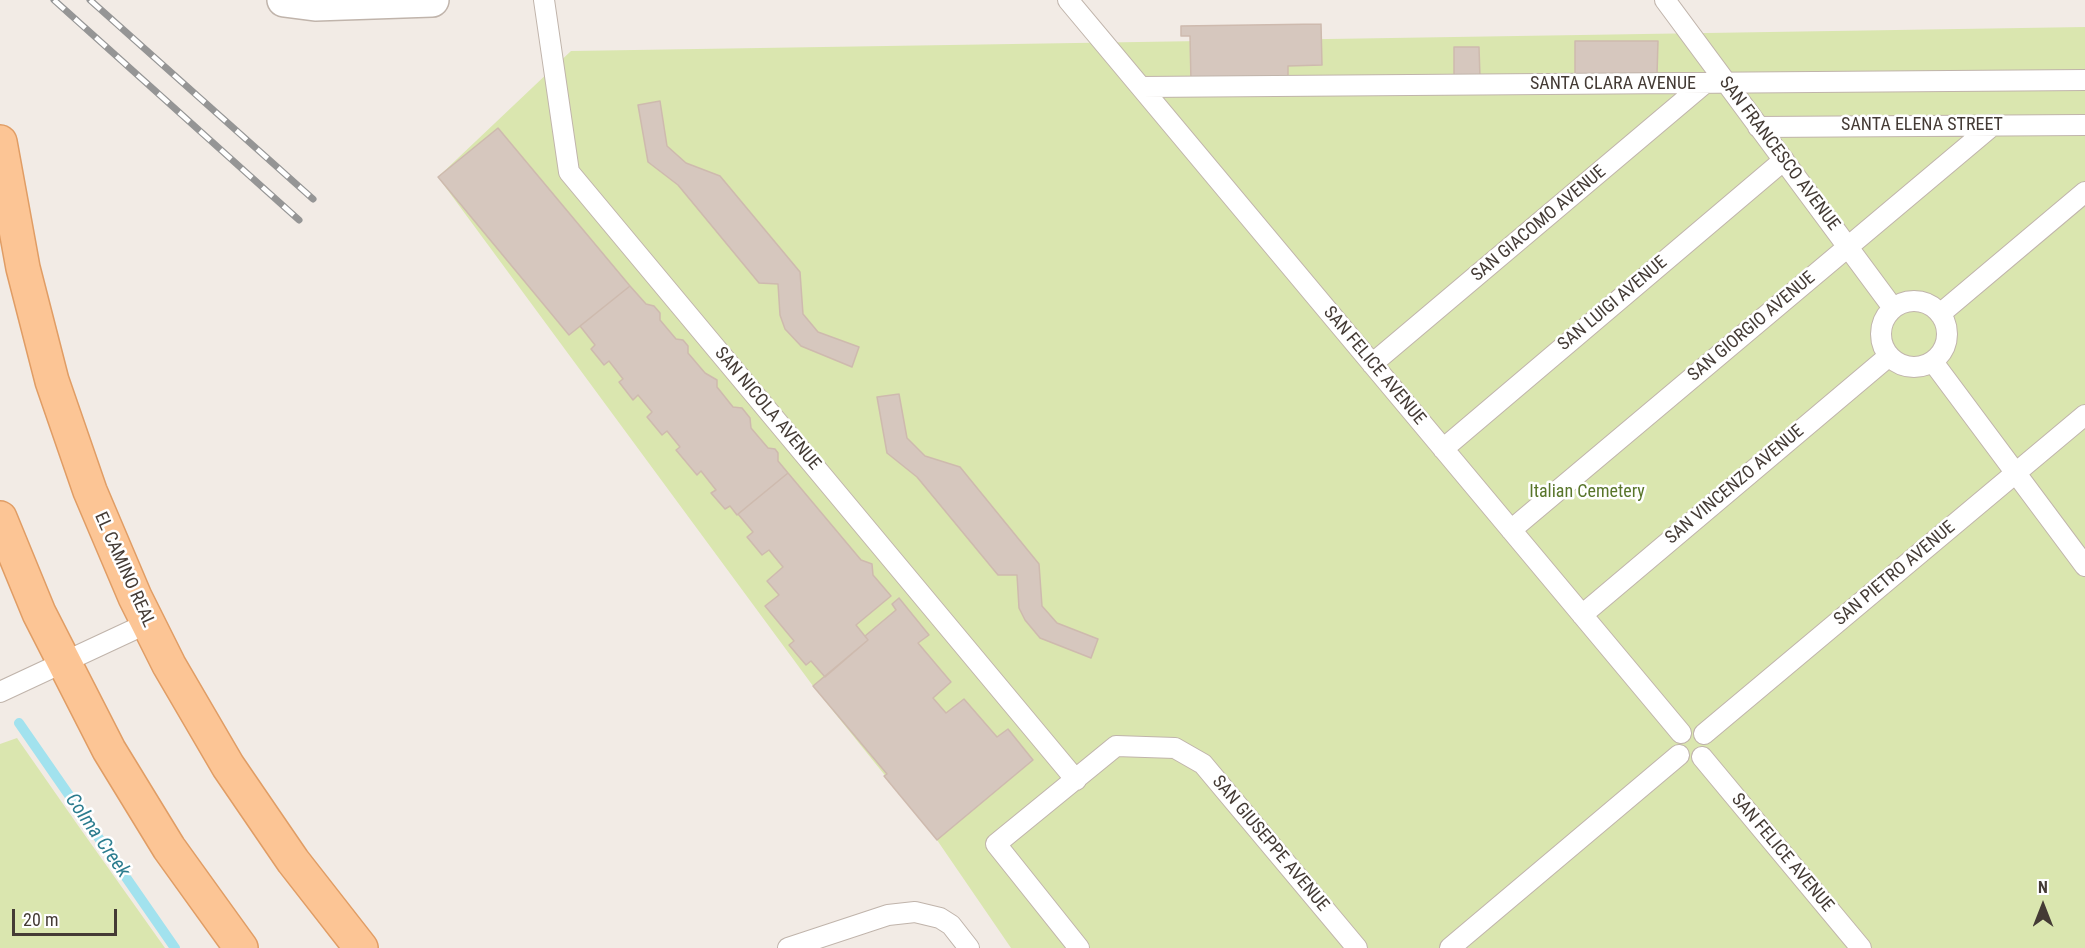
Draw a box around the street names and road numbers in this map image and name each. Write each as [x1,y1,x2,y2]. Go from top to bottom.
street label: SANTA CLARA AVENUE [1530,73,1696,95]
street label: SAN FRANCESCO AVENUE [1714,73,1844,235]
street label: SANTA ELENA STREET [1841,114,2003,136]
street label: SAN GIACOMO AVENUE [1467,161,1611,287]
street label: SAN LUIGI AVENUE [1554,252,1672,356]
street label: SAN GIORGIO AVENUE [1684,267,1820,387]
street label: SAN FELICE AVENUE [1318,302,1430,430]
street label: SAN NICOLA AVENUE [709,343,825,475]
street label: SAN VINCENZO AVENUE [1661,421,1809,549]
street label: EL CAMINO REAL [89,509,159,631]
street label: SAN PIETRO AVENUE [1830,517,1960,631]
street label: SAN GIUSEPPE AVENUE [1207,772,1333,916]
street label: SAN FELICE AVENUE [1726,789,1838,917]

